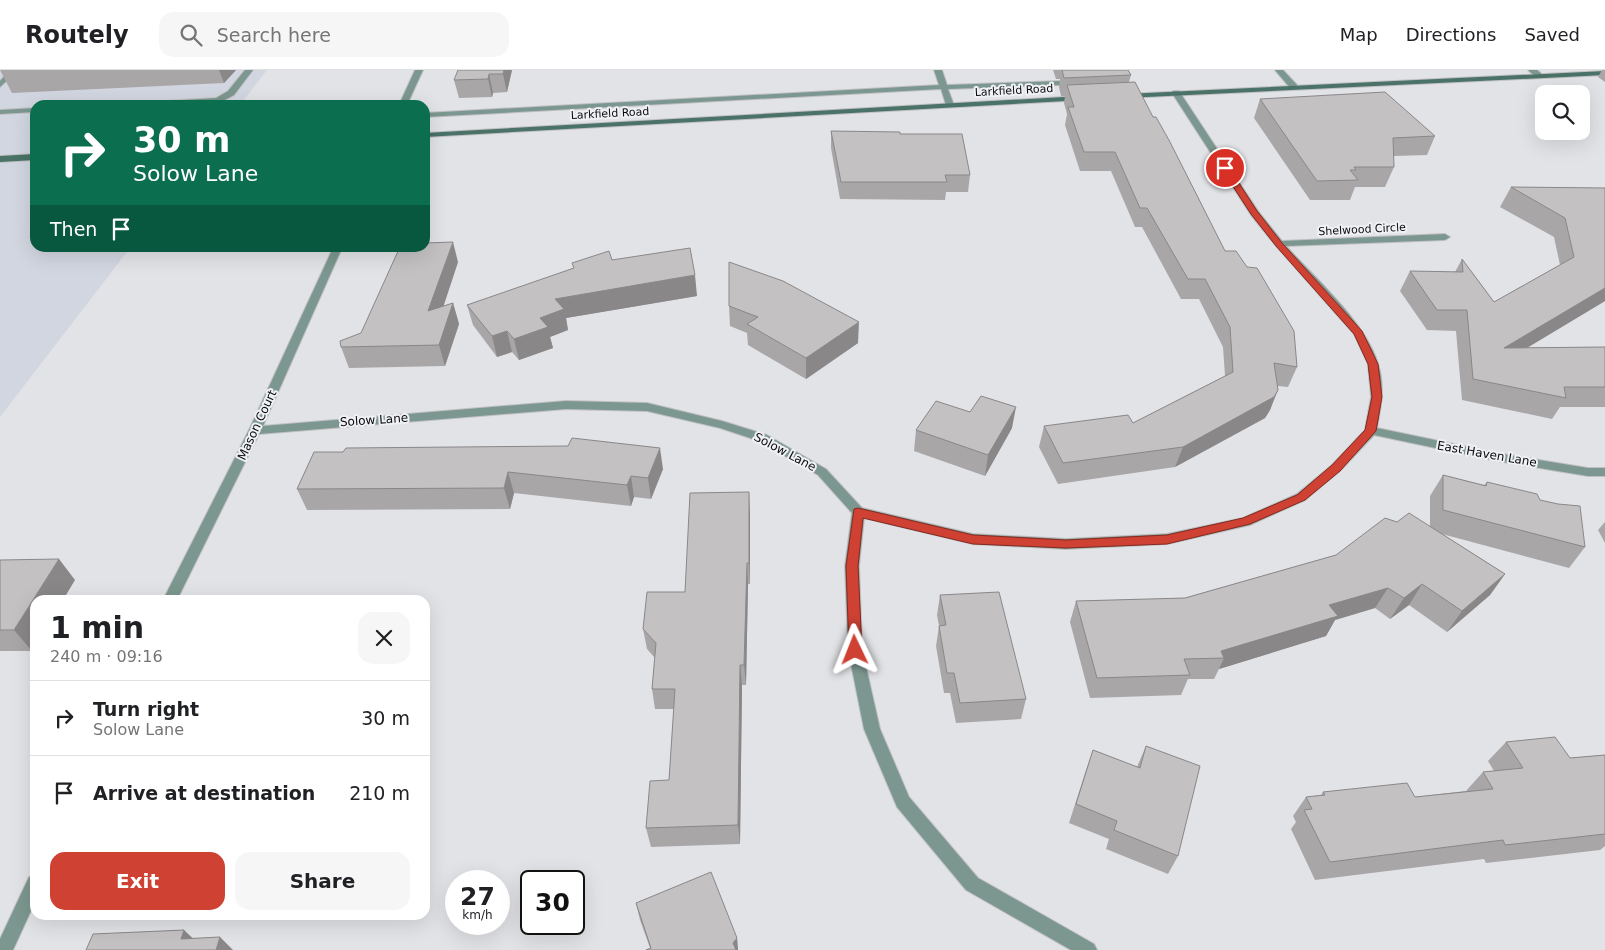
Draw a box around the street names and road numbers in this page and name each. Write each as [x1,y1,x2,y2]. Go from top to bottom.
street label: Larkfield Road [974,82,1054,99]
street label: Larkfield Road [570,105,650,122]
street label: Shelwood Circle [1318,221,1406,238]
street label: Mason Court [235,387,279,462]
street label: Solow Lane [339,411,409,429]
street label: Solow Lane [752,430,818,474]
street label: East Haven Lane [1436,438,1538,470]

